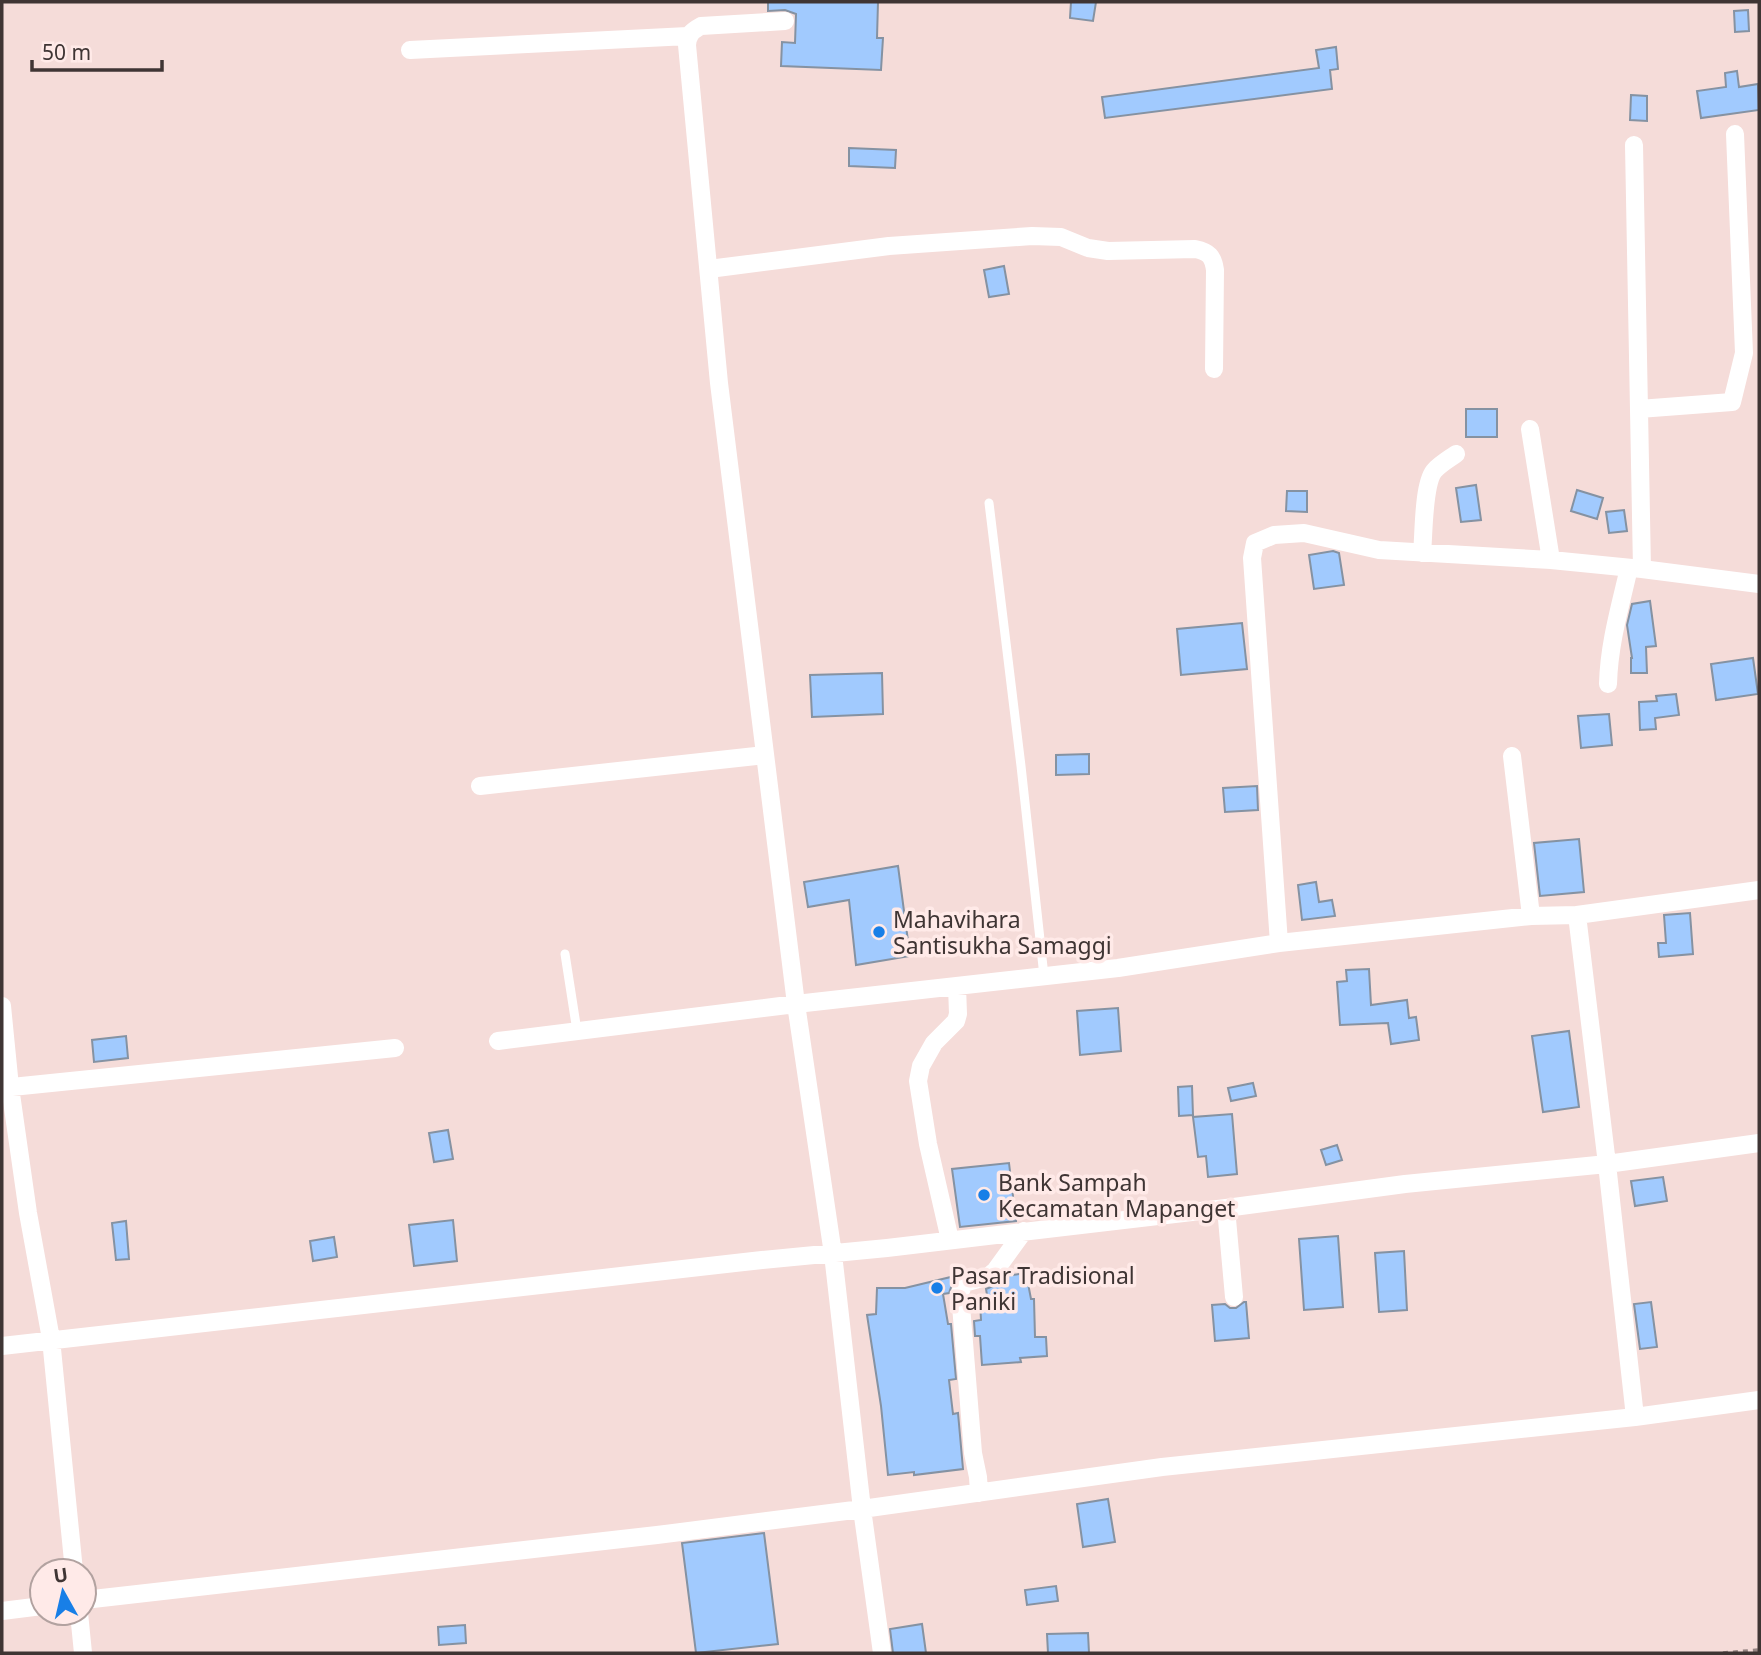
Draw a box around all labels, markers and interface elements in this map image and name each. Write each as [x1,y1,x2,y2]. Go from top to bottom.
scale bar [32,28,161,72]
text: 50 m [42,38,91,66]
place label: Mahavihara Santisukha Samaggi [893,903,1112,961]
marker: Mahavihara Santisukha Samaggi [871,924,887,940]
place label: Bank Sampah Kecamatan Mapanget [998,1166,1235,1224]
marker: Bank Sampah Kecamatan Mapanget [976,1187,992,1203]
place label: Pasar Tradisional Paniki [951,1259,1135,1317]
marker: Pasar Tradisional Paniki [929,1280,945,1296]
north arrow [28,1557,98,1627]
text: U [52,1561,70,1589]

